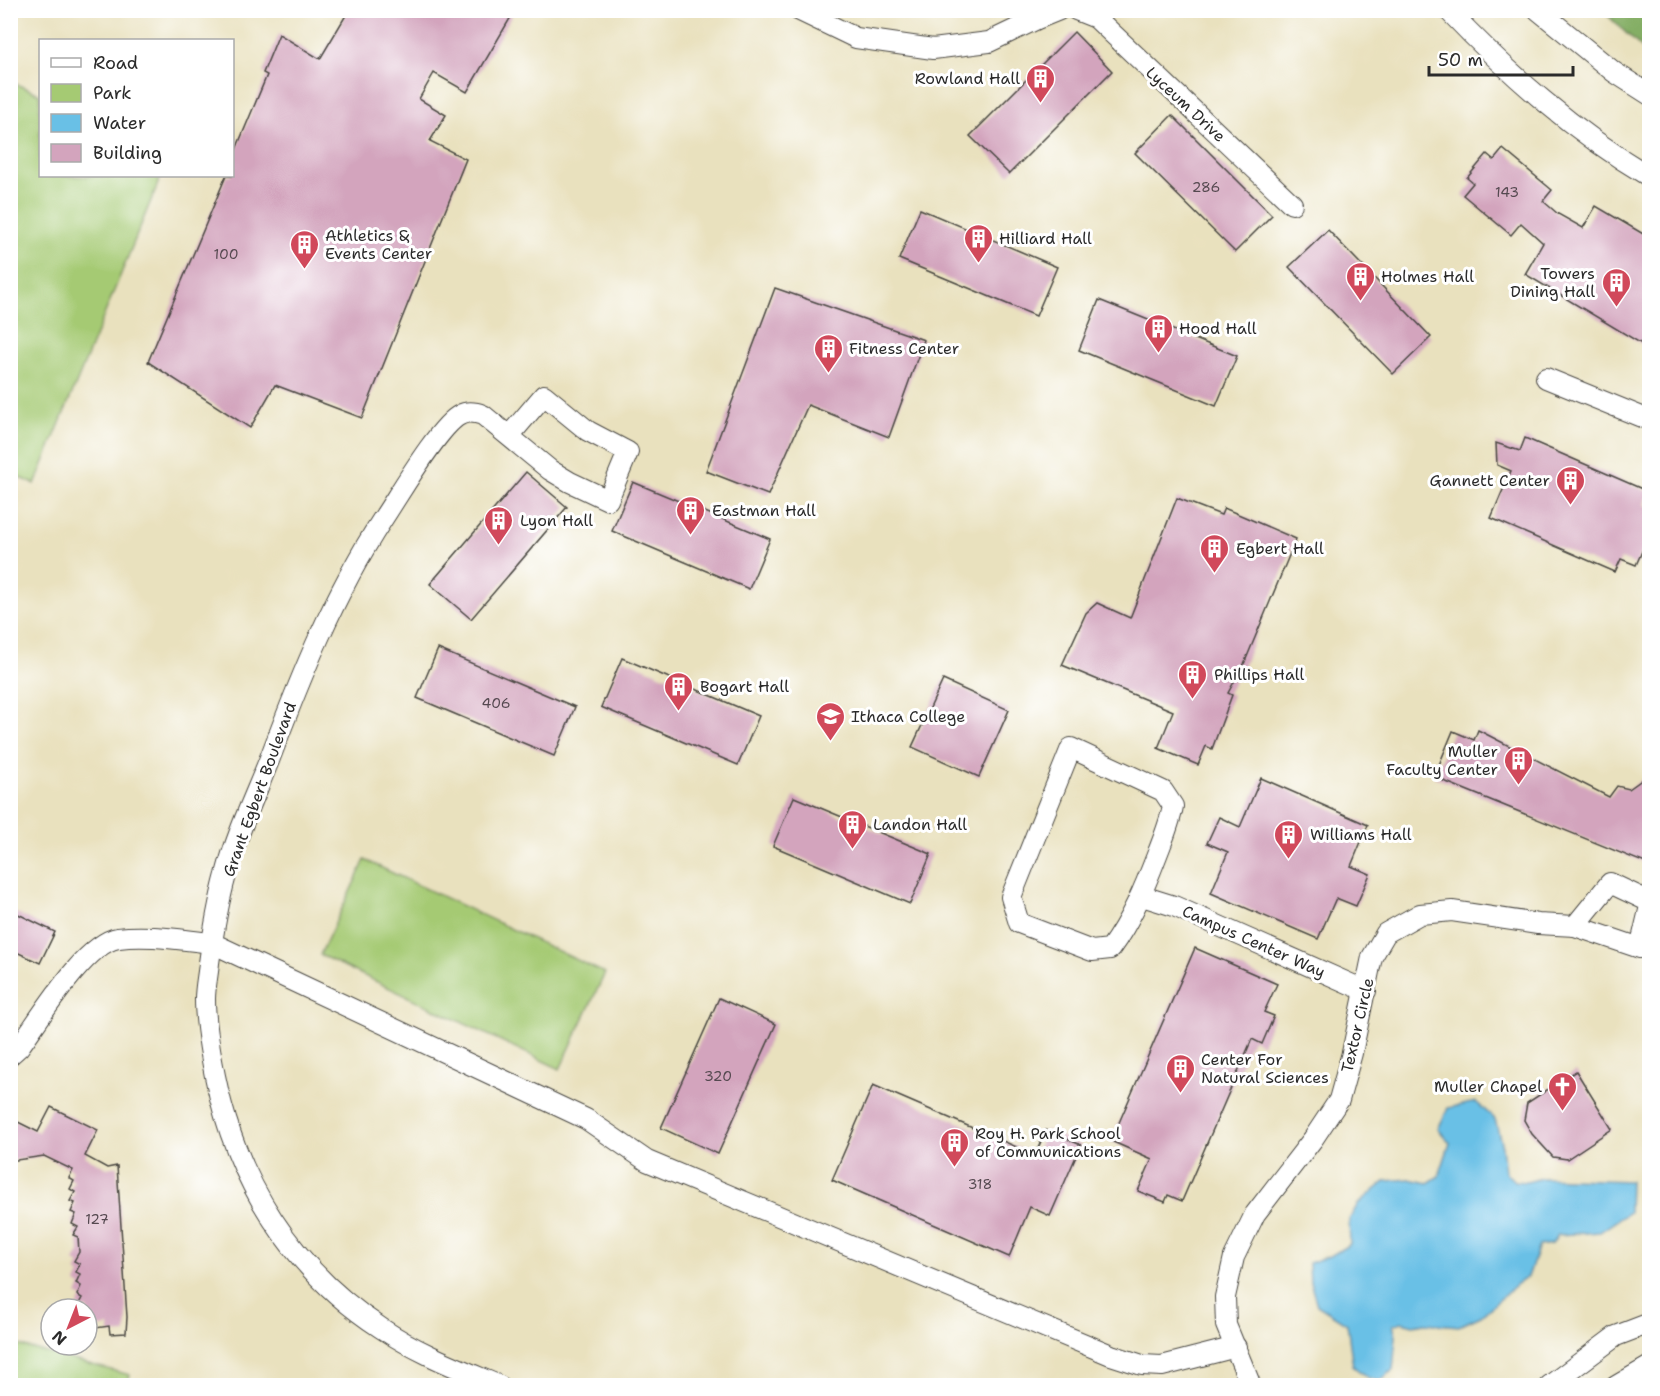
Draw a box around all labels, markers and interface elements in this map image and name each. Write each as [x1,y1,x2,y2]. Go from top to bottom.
legend [39,39,234,177]
scale bar [1429,39,1573,77]
text: 50 m [1438,48,1483,72]
text: Road [93,51,138,75]
building icon: Rowland Hall [1025,62,1057,104]
street label: Lyceum Drive [1141,62,1230,147]
place label: Rowland Hall [915,68,1020,89]
text: Park [93,81,132,105]
text: Water [93,111,146,135]
text: Building [93,141,162,165]
house number: 286 [1192,178,1220,196]
house number: 143 [1495,183,1519,201]
building icon: Hilliard Hall [962,222,994,264]
place label: Athletics & Events Center [325,225,432,264]
building icon: Athletics & Events Center [288,228,320,270]
place label: Hilliard Hall [999,228,1092,249]
house number: 100 [214,245,238,263]
building icon: Holmes Hall [1344,260,1376,302]
place label: Towers Dining Hall [1510,263,1595,302]
place label: Holmes Hall [1381,266,1474,287]
building icon: Towers Dining Hall [1600,266,1632,308]
building icon: Hood Hall [1142,312,1174,354]
place label: Hood Hall [1179,318,1257,339]
building icon: Fitness Center [812,332,844,374]
place label: Fitness Center [849,338,959,359]
building icon: Gannett Center [1555,464,1587,506]
place label: Gannett Center [1430,470,1550,491]
building icon: Eastman Hall [675,494,707,536]
place label: Eastman Hall [712,500,816,521]
building icon: Lyon Hall [483,504,515,546]
place label: Lyon Hall [520,510,593,531]
building icon: Egbert Hall [1199,532,1231,574]
place label: Egbert Hall [1236,538,1324,559]
building icon: Phillips Hall [1177,658,1209,700]
place label: Phillips Hall [1214,664,1305,685]
building icon: Bogart Hall [663,670,695,712]
place label: Bogart Hall [700,676,789,697]
house number: 406 [481,694,511,712]
street label: Grant Egbert Boulevard [218,699,301,879]
school or university icon: Ithaca College [814,700,846,742]
place label: Ithaca College [851,706,965,727]
place label: Muller Faculty Center [1386,741,1498,780]
building icon: Muller Faculty Center [1503,744,1535,786]
building icon: Landon Hall [836,808,868,850]
place label: Landon Hall [873,814,967,835]
building icon: Williams Hall [1273,818,1305,860]
place label: Williams Hall [1310,824,1412,845]
street label: Campus Center Way [1179,900,1329,983]
street label: Textor Circle [1336,976,1379,1075]
place label: Center For Natural Sciences [1201,1049,1329,1088]
building icon: Center For Natural Sciences [1164,1052,1196,1094]
house number: 320 [704,1067,732,1085]
church icon: Muller Chapel [1547,1070,1579,1112]
place label: Muller Chapel [1434,1076,1542,1097]
place label: Roy H. Park School of Communications [975,1123,1121,1162]
building icon: Roy H. Park School of Communications [938,1126,970,1168]
house number: 318 [968,1175,992,1193]
house number: 127 [85,1210,109,1228]
north arrow [39,1297,99,1357]
text: N [48,1326,71,1350]

